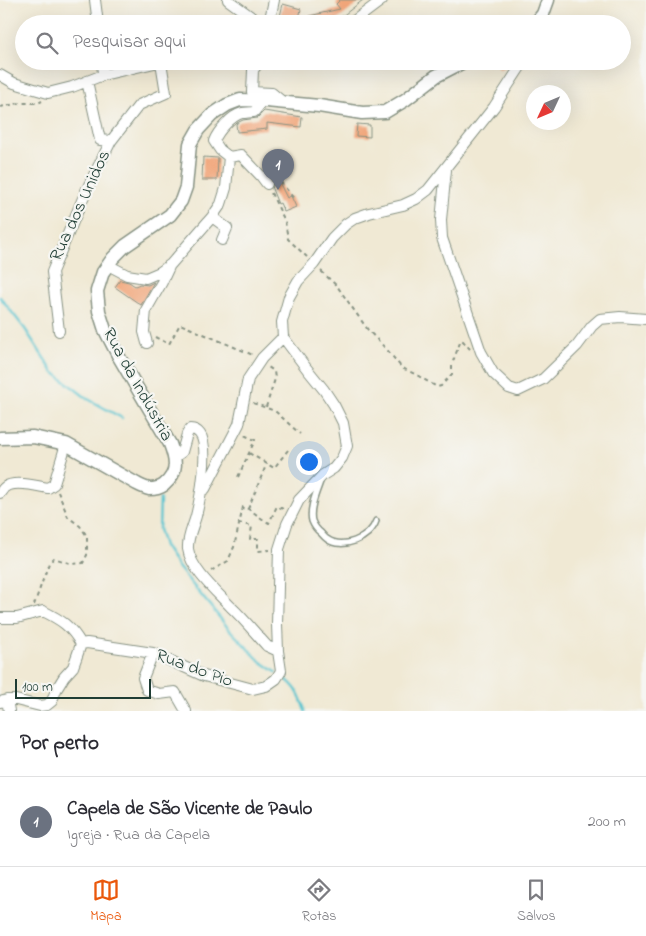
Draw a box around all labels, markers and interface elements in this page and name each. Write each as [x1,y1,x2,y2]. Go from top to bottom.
search box [15,15,631,70]
icon: search [33,29,61,57]
text: Pesquisar aqui [73,29,186,56]
north arrow [526,85,571,130]
street label: Rua dos Unidos [44,146,118,266]
pin: 1 [262,149,294,190]
street label: Rua da Indústria [95,324,179,446]
your location [296,449,322,475]
street label: Rua do Pio [152,643,236,695]
scale bar [15,676,151,699]
text: 100 m [22,677,53,698]
text: Por perto [20,729,99,759]
text: Capela de São Vicente de Paulo [67,796,312,823]
text: 1 [33,810,39,834]
text: 200 m [588,810,626,834]
text: Igreja · Rua da Capela [67,823,210,847]
tab: Mapa [90,876,122,927]
tab: Rotas [302,876,336,927]
tab: Salvos [517,876,556,927]

